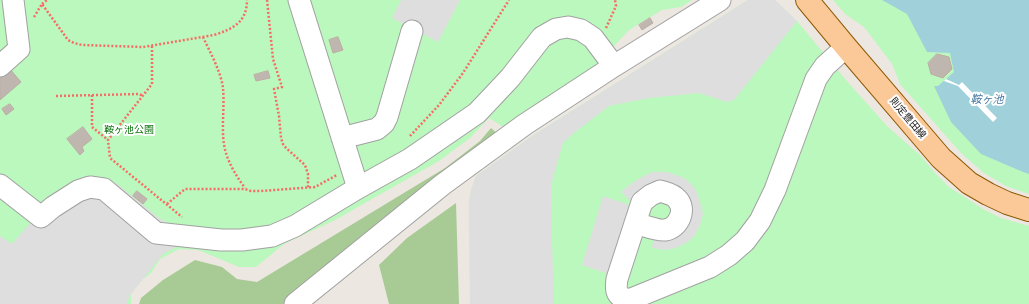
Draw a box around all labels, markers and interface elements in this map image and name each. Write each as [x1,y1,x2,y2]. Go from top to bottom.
water label: 鞍ヶ池 [971,92,1003,106]
street label: 則定豊田線 [887,95,929,141]
park label: 鞍ヶ池公園 [104,124,154,136]

